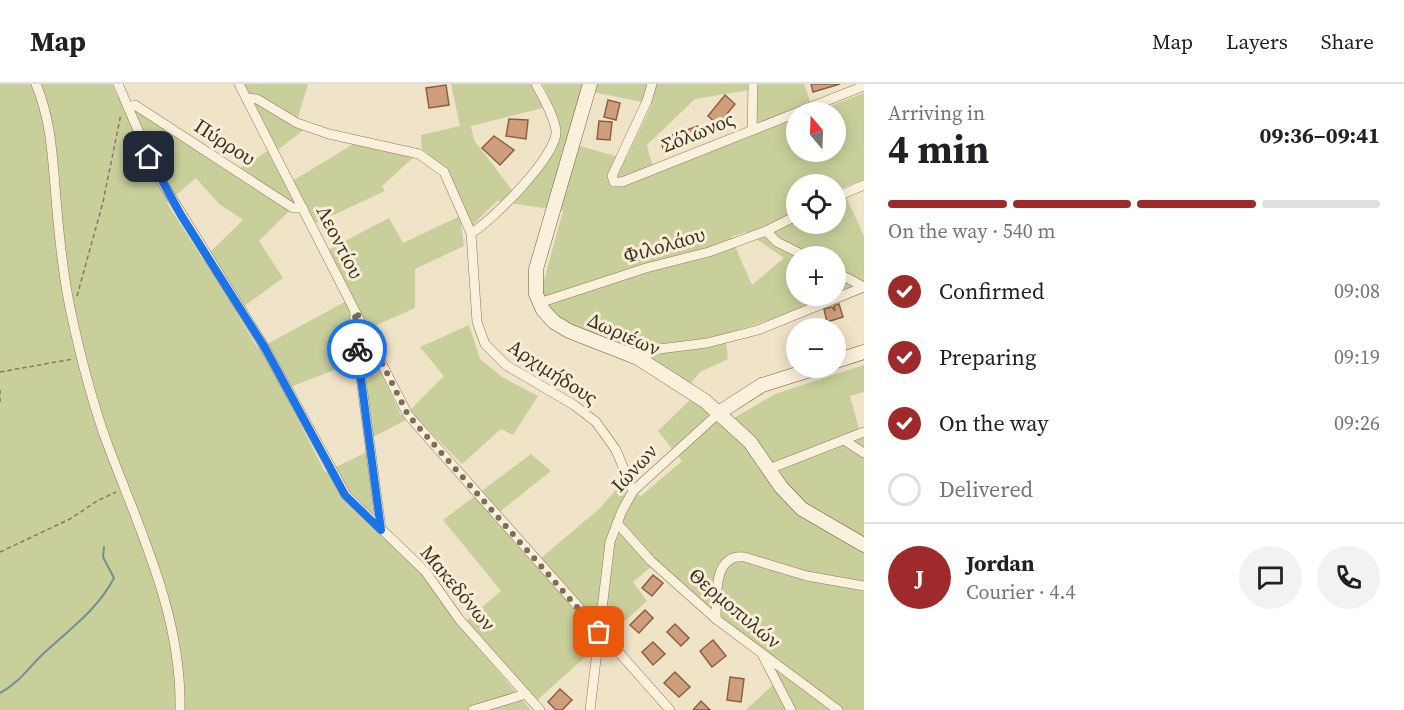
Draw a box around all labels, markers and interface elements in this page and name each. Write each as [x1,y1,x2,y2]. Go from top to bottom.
text: Map [30,22,86,60]
text: Map [1152,27,1193,56]
text: Layers [1226,27,1288,56]
text: Share [1321,27,1374,56]
text: Arriving in [888,99,985,127]
north arrow [786,102,846,162]
map controls [786,102,846,378]
street label: Σόλωνος [657,105,739,159]
street label: Πύρρου [189,112,261,172]
text: 09:36–09:41 [1260,120,1380,150]
text: 4 min [888,123,989,176]
pin [123,131,174,182]
icon: home [132,140,165,173]
button: locate [786,174,846,234]
street label: Λεοντίου [310,201,370,283]
text: On the way · 540 m [888,217,1055,245]
street label: Φιλολάου [620,220,708,270]
button: + [786,246,846,306]
icon: check [888,275,921,308]
text: Confirmed [939,276,1044,306]
text: 09:08 [1334,277,1380,305]
street label: Δωριέων [583,306,665,362]
button: − [786,318,846,378]
courier [327,319,387,379]
street label: Αρχιμήδους [503,332,603,412]
icon: bike [341,333,374,366]
icon: check [888,341,921,374]
text: Preparing [939,342,1036,372]
text: 09:19 [1334,343,1380,371]
icon: check [888,407,921,440]
text: On the way [939,408,1048,438]
text: 09:26 [1334,409,1380,437]
street label: Ιώνων [605,438,664,498]
text: Delivered [939,474,1033,504]
street label: Μακεδόνων [414,539,502,637]
button: chat [1239,546,1302,609]
button: phone [1317,546,1380,609]
text: Jordan [966,548,1034,578]
street label: Θερμοπυλών [683,561,787,655]
text: J [915,562,924,592]
text: Courier · 4.4 [966,578,1075,606]
pin [573,606,624,657]
icon: bag [582,615,615,648]

